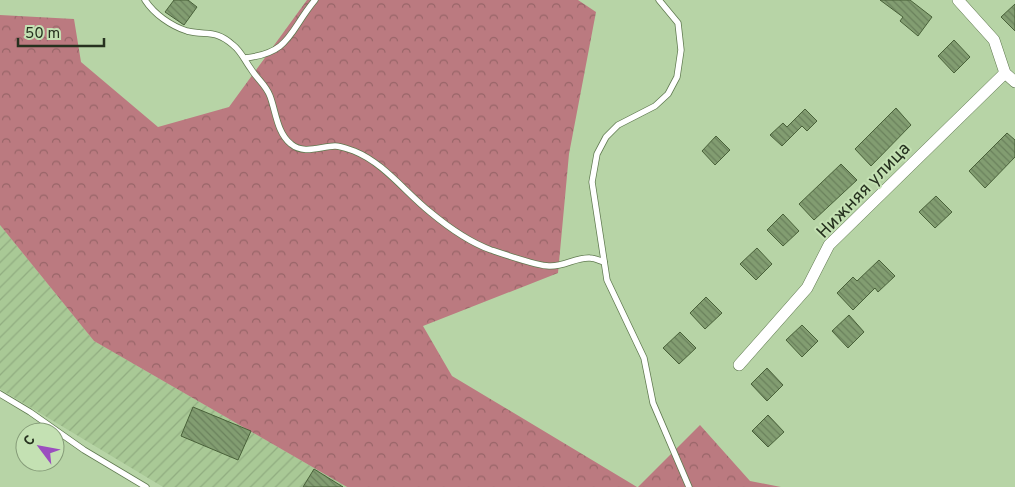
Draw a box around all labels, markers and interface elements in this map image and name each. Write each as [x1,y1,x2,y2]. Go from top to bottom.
scale bar [18,15,104,47]
text: 50 m [25,25,60,44]
street label: Нижняя улица [812,138,916,244]
north arrow [15,422,65,472]
text: С [21,433,40,449]

